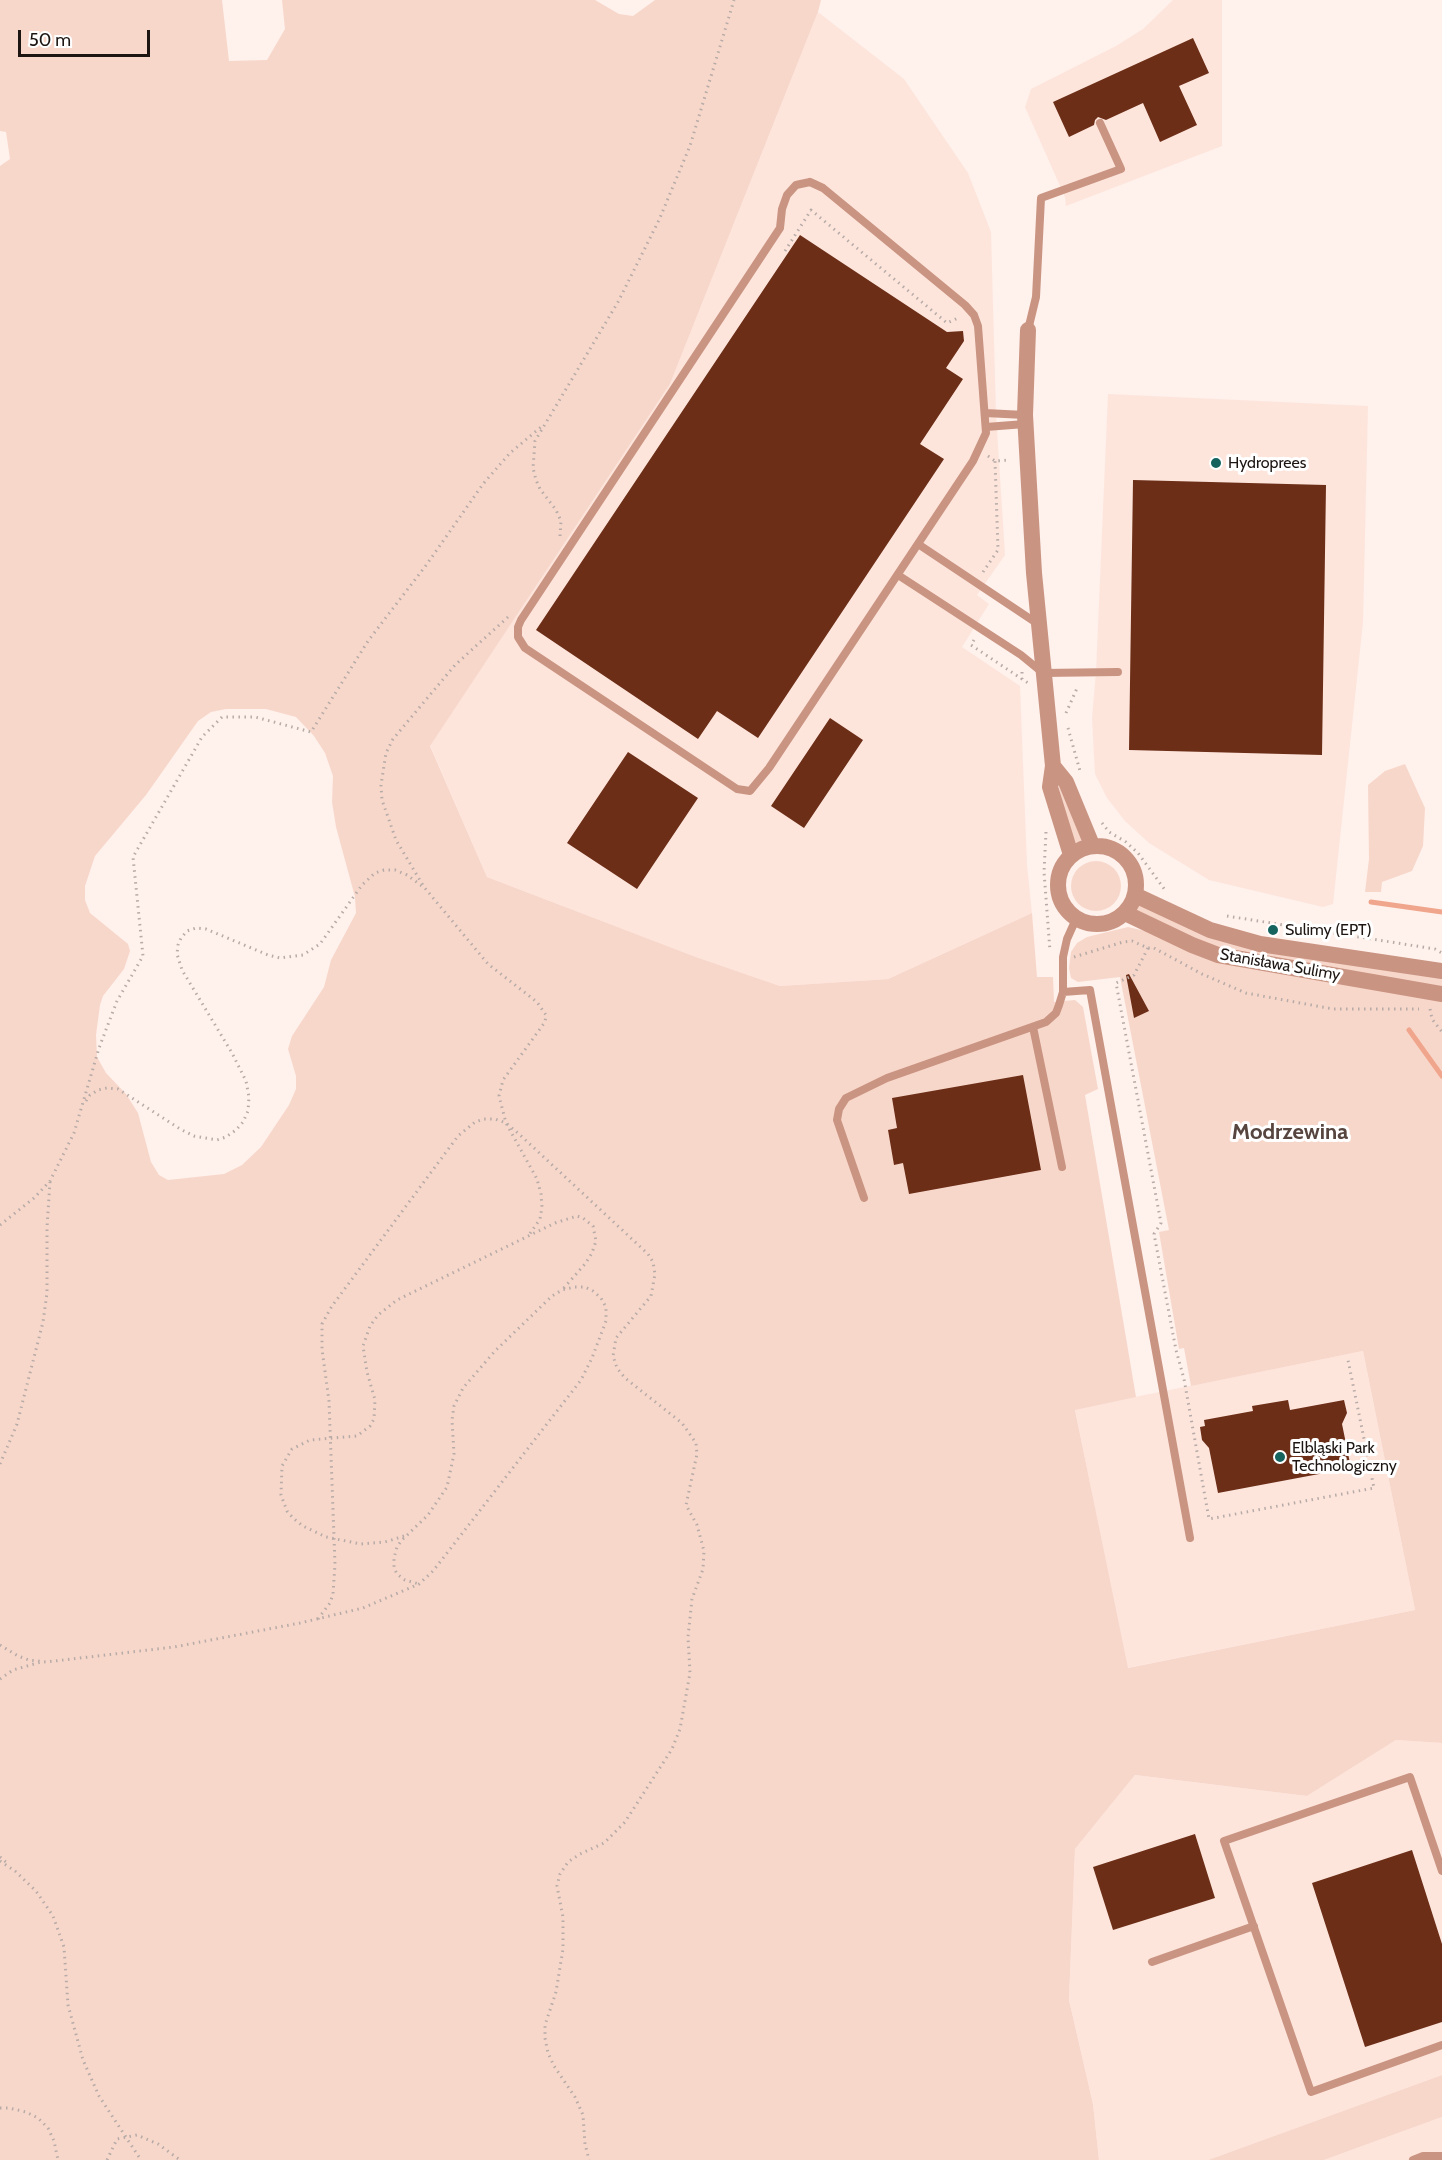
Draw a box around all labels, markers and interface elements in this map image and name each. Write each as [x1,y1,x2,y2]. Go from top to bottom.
scale bar [21,18,153,56]
text: 50 m [29,29,71,51]
place label: Hydroprees [1228,453,1306,473]
marker: Hydroprees [1209,456,1223,470]
place label: Sulimy (EPT) [1285,920,1372,940]
marker: Sulimy (EPT) [1266,923,1280,937]
street label: Stanisława Sulimy [1218,945,1342,985]
district label: Modrzewina [1232,1120,1348,1146]
place label: Elbląski Park Technologiczny [1292,1438,1397,1476]
marker: Elbląski Park Technologiczny [1273,1450,1287,1464]

